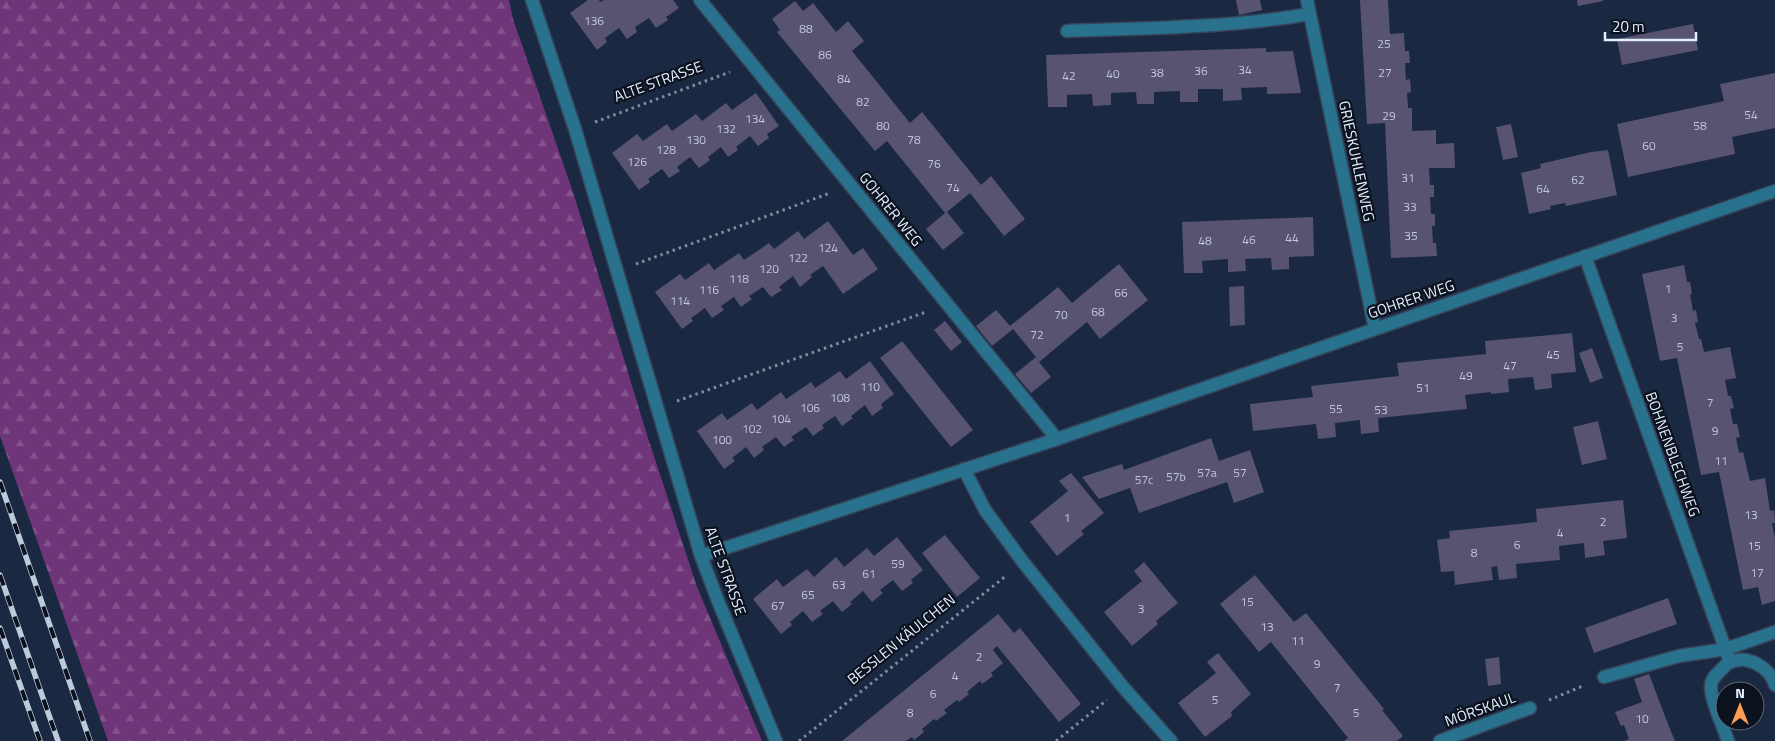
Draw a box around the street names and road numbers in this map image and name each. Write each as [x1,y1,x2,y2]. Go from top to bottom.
street label: ALTE STRASSE [610,54,706,108]
street label: GRIESKUHLENWEG [1333,98,1381,224]
street label: GOHRER WEG [854,167,928,251]
street label: GOHRER WEG [1365,273,1457,325]
street label: BOHNENBLECHWEG [1640,388,1706,520]
street label: ALTE STRASSE [699,523,753,619]
street label: BESSLEN KÄULCHEN [842,588,960,690]
street label: MÖRSKAUL [1441,686,1519,732]

